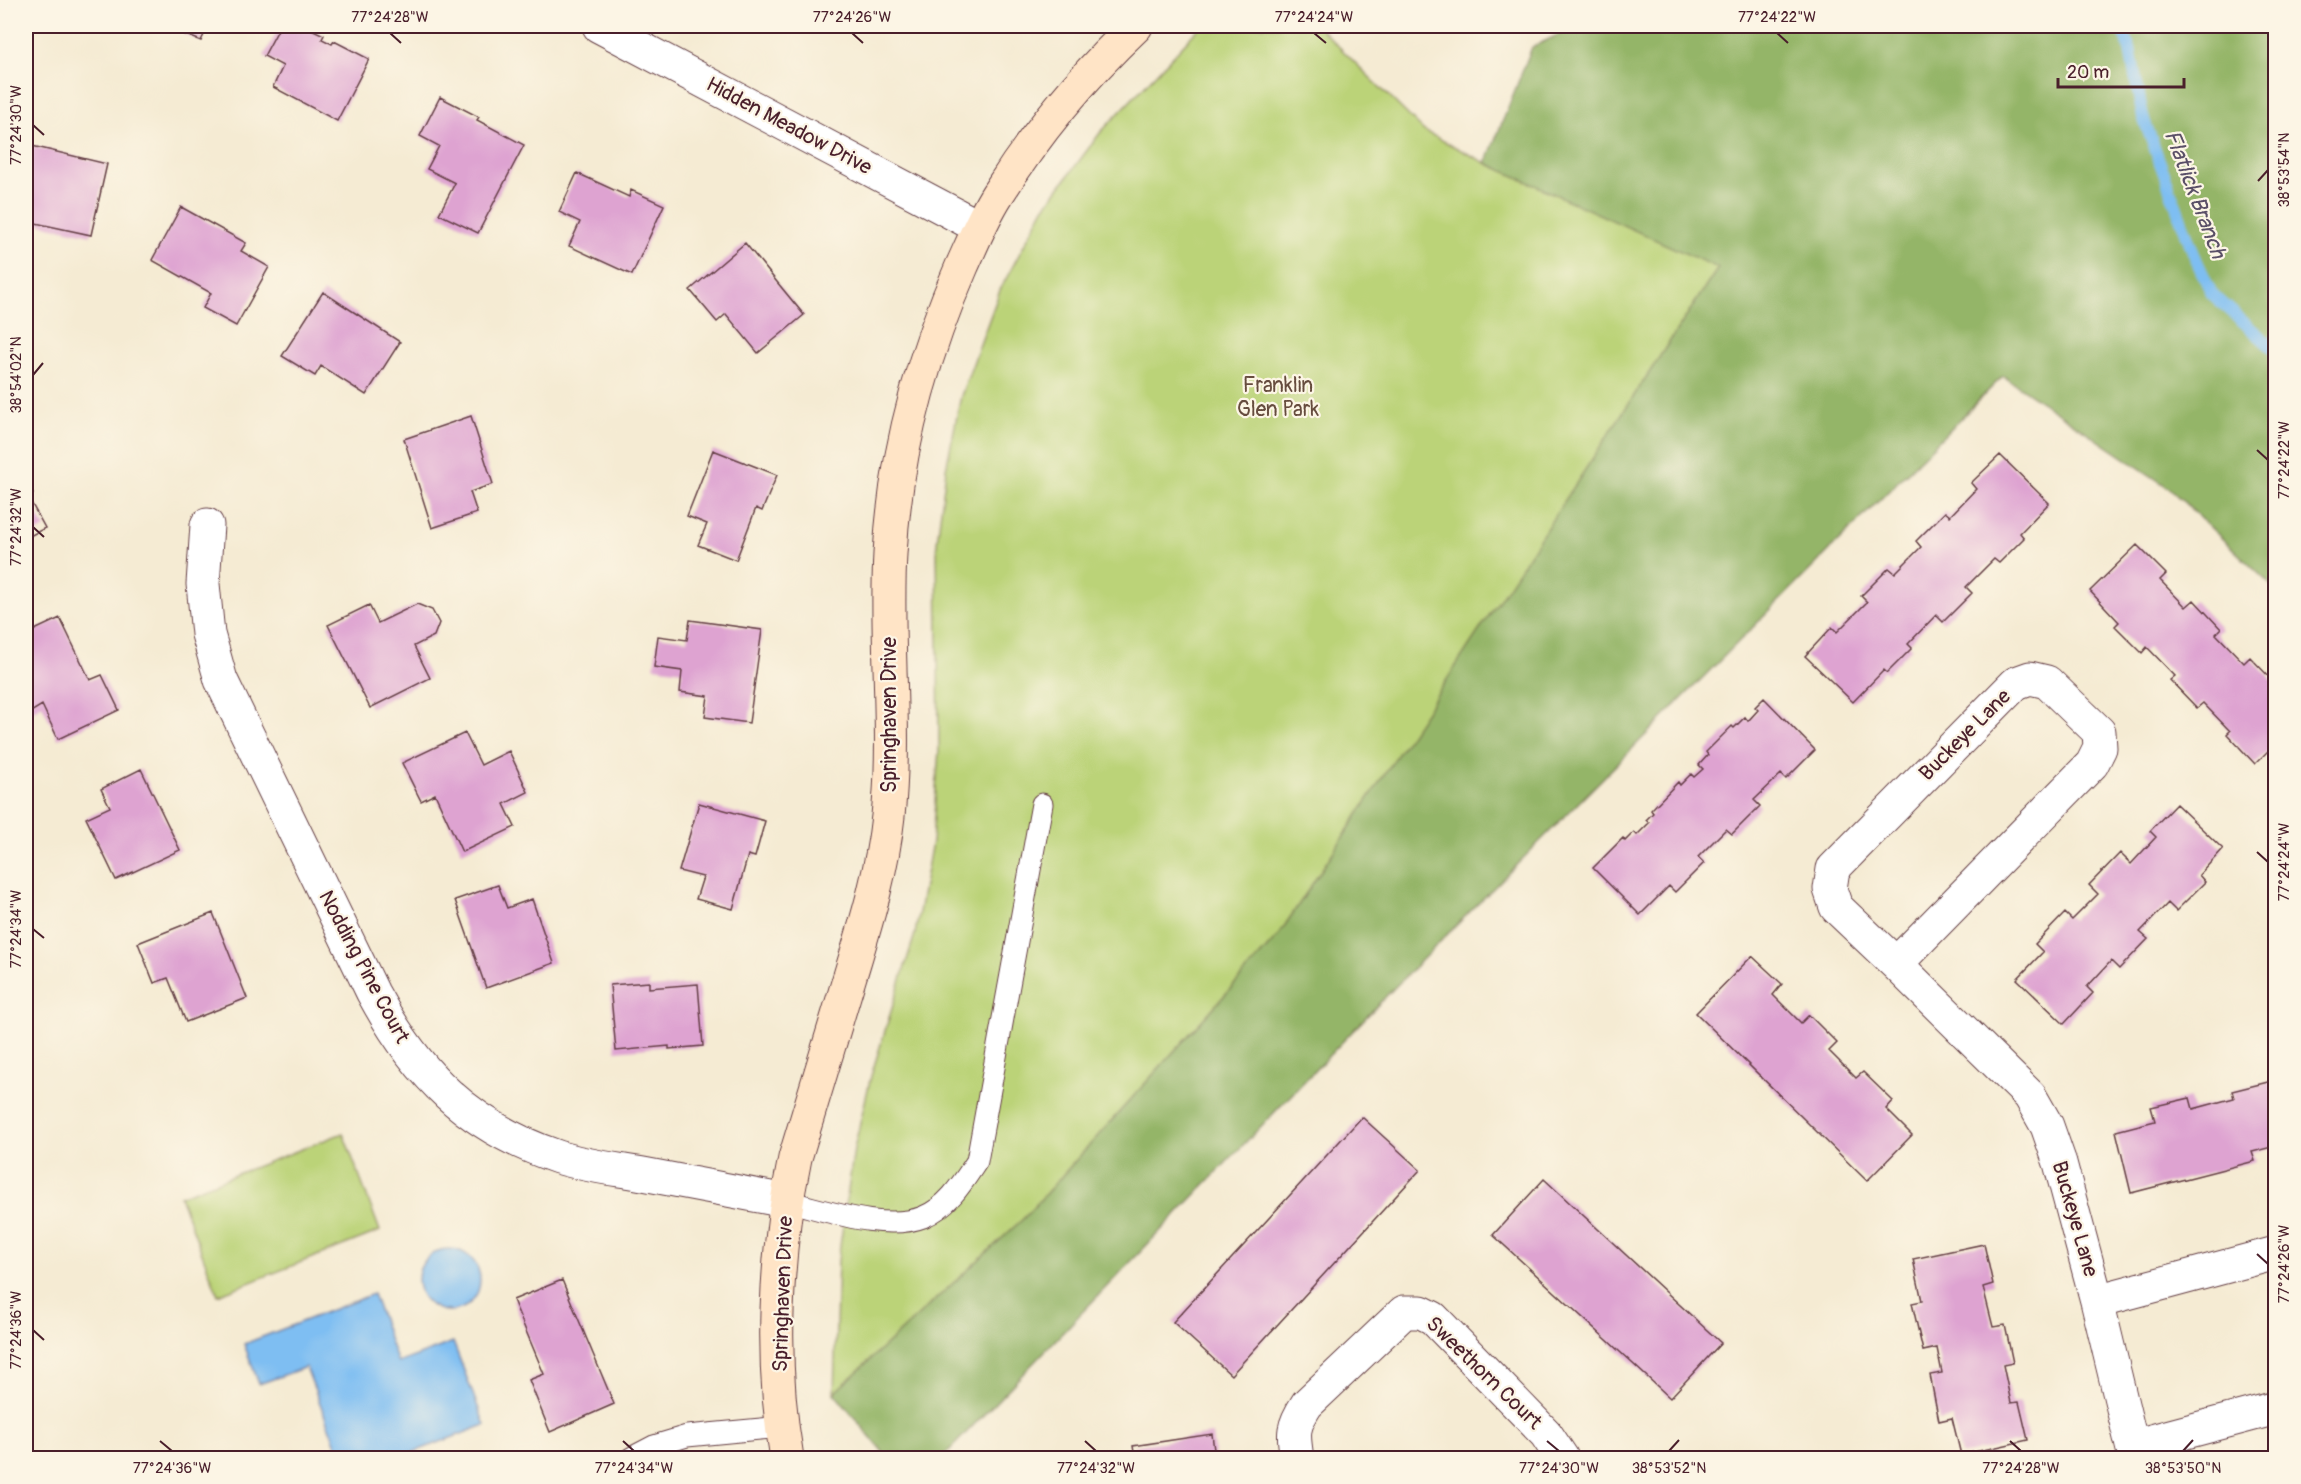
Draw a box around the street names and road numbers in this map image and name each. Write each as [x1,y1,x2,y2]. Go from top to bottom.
street label: Hidden Meadow Drive [701,71,877,181]
street label: Springhaven Drive [876,636,903,793]
street label: Buckeye Lane [1913,683,2017,787]
street label: Nodding Pine Court [312,886,416,1049]
street label: Buckeye Lane [2046,1158,2105,1281]
street label: Springhaven Drive [767,1215,799,1372]
street label: Sweethorn Court [1420,1311,1548,1436]

